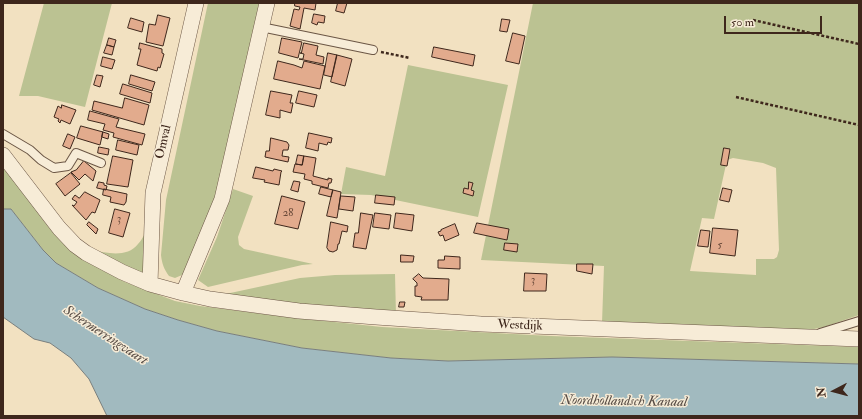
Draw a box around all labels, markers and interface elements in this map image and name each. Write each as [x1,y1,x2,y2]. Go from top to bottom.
scale bar [726,8,824,34]
text: 50 m [731,15,754,30]
street label: Omval [153,123,175,161]
house number: 28 [283,207,293,221]
house number: 3 [117,213,121,227]
house number: 5 [718,239,722,253]
house number: 3 [531,274,535,288]
water label: Schermerringvaart [60,303,150,369]
street label: Westdijk [497,317,543,335]
north arrow [814,371,854,411]
text: N [815,387,829,398]
water label: Noordhollandsch Kanaal [561,393,687,411]

